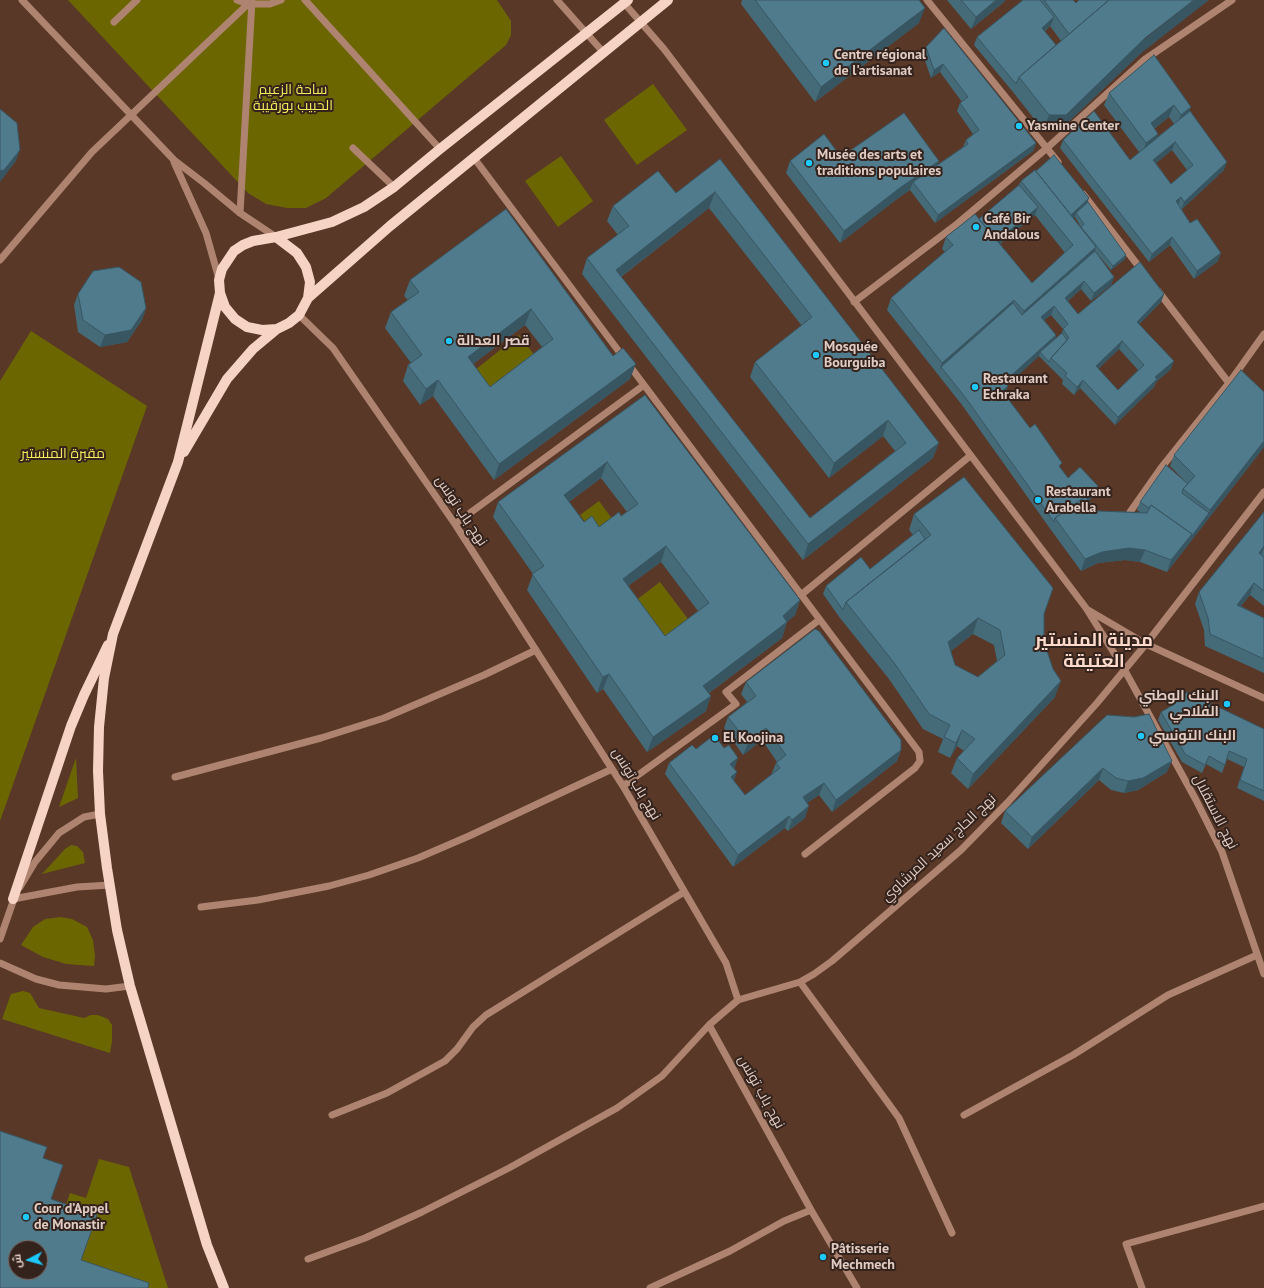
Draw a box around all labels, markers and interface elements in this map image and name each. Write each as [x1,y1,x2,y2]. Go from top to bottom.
place label: Centre régional de l'artisanat [834,47,926,80]
marker: Centre régional de l'artisanat [821,58,831,68]
park label: ساحة الزعيم الحبيب بورقيبة [253,82,333,114]
place label: Yasmine Center [1027,118,1119,134]
marker: Yasmine Center [1014,121,1024,131]
place label: Musée des arts et traditions populaires [817,147,941,180]
marker: Musée des arts et traditions populaires [804,158,814,168]
place label: Café Bir Andalous [984,211,1040,244]
marker: Café Bir Andalous [971,222,981,232]
place label: قصر العدالة [457,333,529,349]
marker: قصر العدالة [444,336,454,346]
place label: Mosquée Bourguiba [824,339,885,372]
marker: Mosquée Bourguiba [811,350,821,360]
place label: Restaurant Echraka [983,371,1048,404]
marker: Restaurant Echraka [970,382,980,392]
park label: مقبرة المنستير [21,446,105,462]
street label: نهج باب تونس [431,473,491,549]
place label: Restaurant Arabella [1046,484,1111,516]
marker: Restaurant Arabella [1033,495,1043,505]
district label: مدينة المنستير العتيقة [1035,630,1153,672]
place label: البنك الوطني الفلاحي [1139,688,1219,720]
marker: البنك الوطني الفلاحي [1222,699,1232,709]
place label: البنك التونسي [1149,728,1236,744]
place label: El Koojina [723,730,783,746]
marker: البنك التونسي [1136,731,1146,741]
marker: El Koojina [710,733,720,743]
street label: نهج باب تونس [608,745,664,823]
street label: نهج الاستقلال [1189,772,1241,852]
street label: نهج الحاج سعيد المرشاوي [878,791,1000,905]
street label: نهج باب تونس [734,1052,788,1132]
place label: Cour d’Appel de Monastir [34,1201,109,1234]
marker: Cour d’Appel de Monastir [21,1212,31,1222]
north arrow [8,1240,48,1280]
place label: Pâtisserie Mechmech [831,1241,895,1274]
marker: Pâtisserie Mechmech [818,1252,828,1262]
text: ش [9,1253,25,1269]

